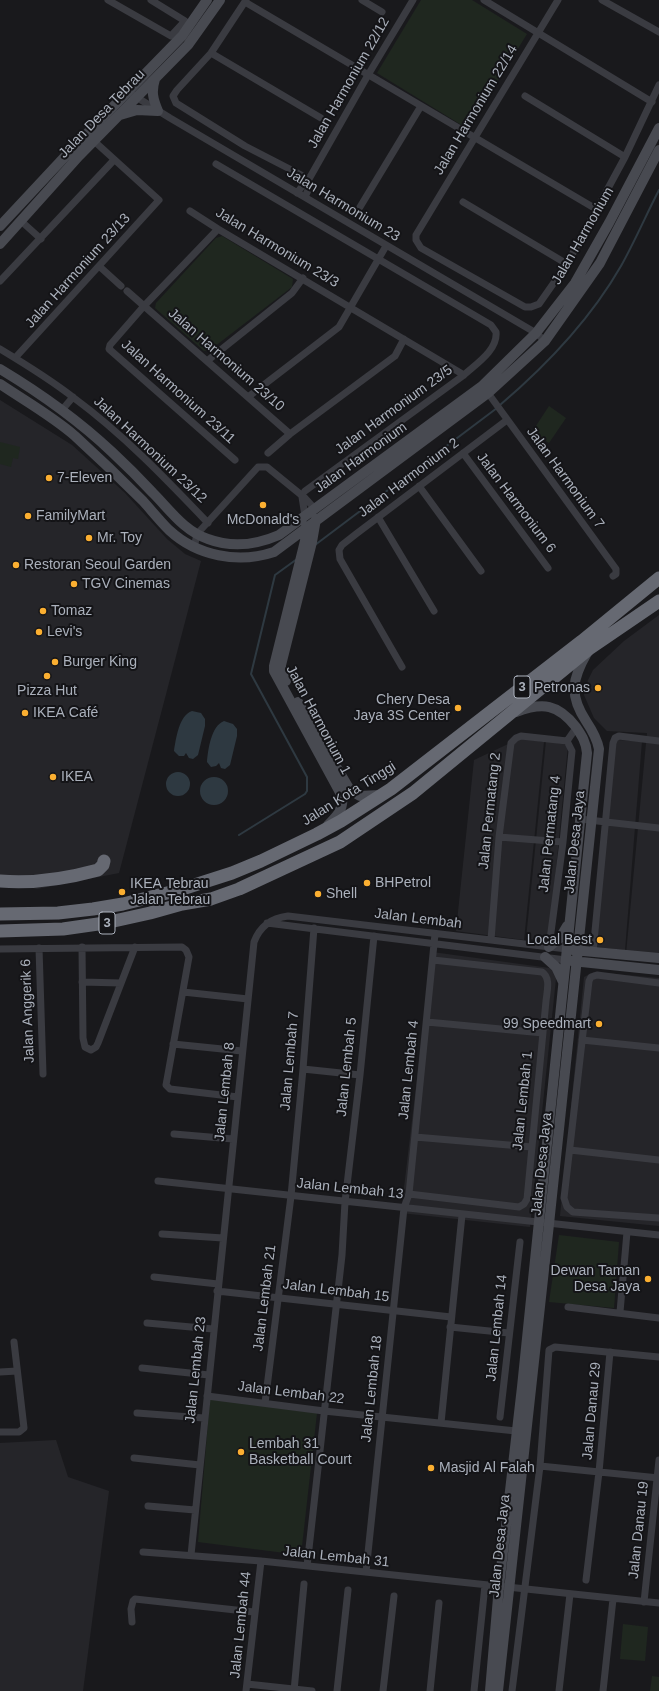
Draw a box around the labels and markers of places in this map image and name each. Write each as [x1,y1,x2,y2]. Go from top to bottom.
place label: 7-Eleven [57,470,112,486]
marker: 7-Eleven [44,473,54,483]
marker: McDonald's [258,500,268,510]
place label: FamilyMart [36,508,105,524]
marker: FamilyMart [23,511,33,521]
place label: McDonald's [227,512,299,528]
place label: Mr. Toy [97,530,142,546]
marker: Mr. Toy [84,533,94,543]
place label: Restoran Seoul Garden [24,557,171,573]
marker: Restoran Seoul Garden [11,560,21,570]
place label: TGV Cinemas [82,576,170,592]
marker: TGV Cinemas [69,579,79,589]
place label: Tomaz [51,603,92,619]
marker: Tomaz [38,606,48,616]
place label: Levi's [47,624,82,640]
marker: Levi's [34,627,44,637]
place label: Burger King [63,654,137,670]
marker: Burger King [50,657,60,667]
marker: Pizza Hut [42,671,52,681]
place label: Petronas [534,680,590,696]
place label: Pizza Hut [17,683,77,699]
marker: Petronas [593,683,603,693]
place label: Chery Desa Jaya 3S Center [354,692,450,724]
marker: Chery Desa Jaya 3S Center [453,703,463,713]
place label: IKEA Café [33,705,98,721]
marker: IKEA Café [20,708,30,718]
place label: IKEA [61,769,93,785]
marker: IKEA [48,772,58,782]
place label: BHPetrol [375,875,431,891]
place label: IKEA Tebrau Jalan Tebrau [130,876,210,908]
marker: BHPetrol [362,878,372,888]
place label: Shell [326,886,357,902]
marker: IKEA Tebrau Jalan Tebrau [117,887,127,897]
marker: Shell [313,889,323,899]
place label: Local Best [527,932,592,948]
marker: Local Best [595,935,605,945]
place label: 99 Speedmart [503,1016,591,1032]
marker: 99 Speedmart [594,1019,604,1029]
place label: Dewan Taman Desa Jaya [551,1263,640,1296]
marker: Dewan Taman Desa Jaya [643,1274,653,1284]
place label: Lembah 31 Basketball Court [249,1436,352,1468]
marker: Lembah 31 Basketball Court [236,1447,246,1457]
place label: Masjid Al Falah [439,1460,535,1476]
marker: Masjid Al Falah [426,1463,436,1473]

